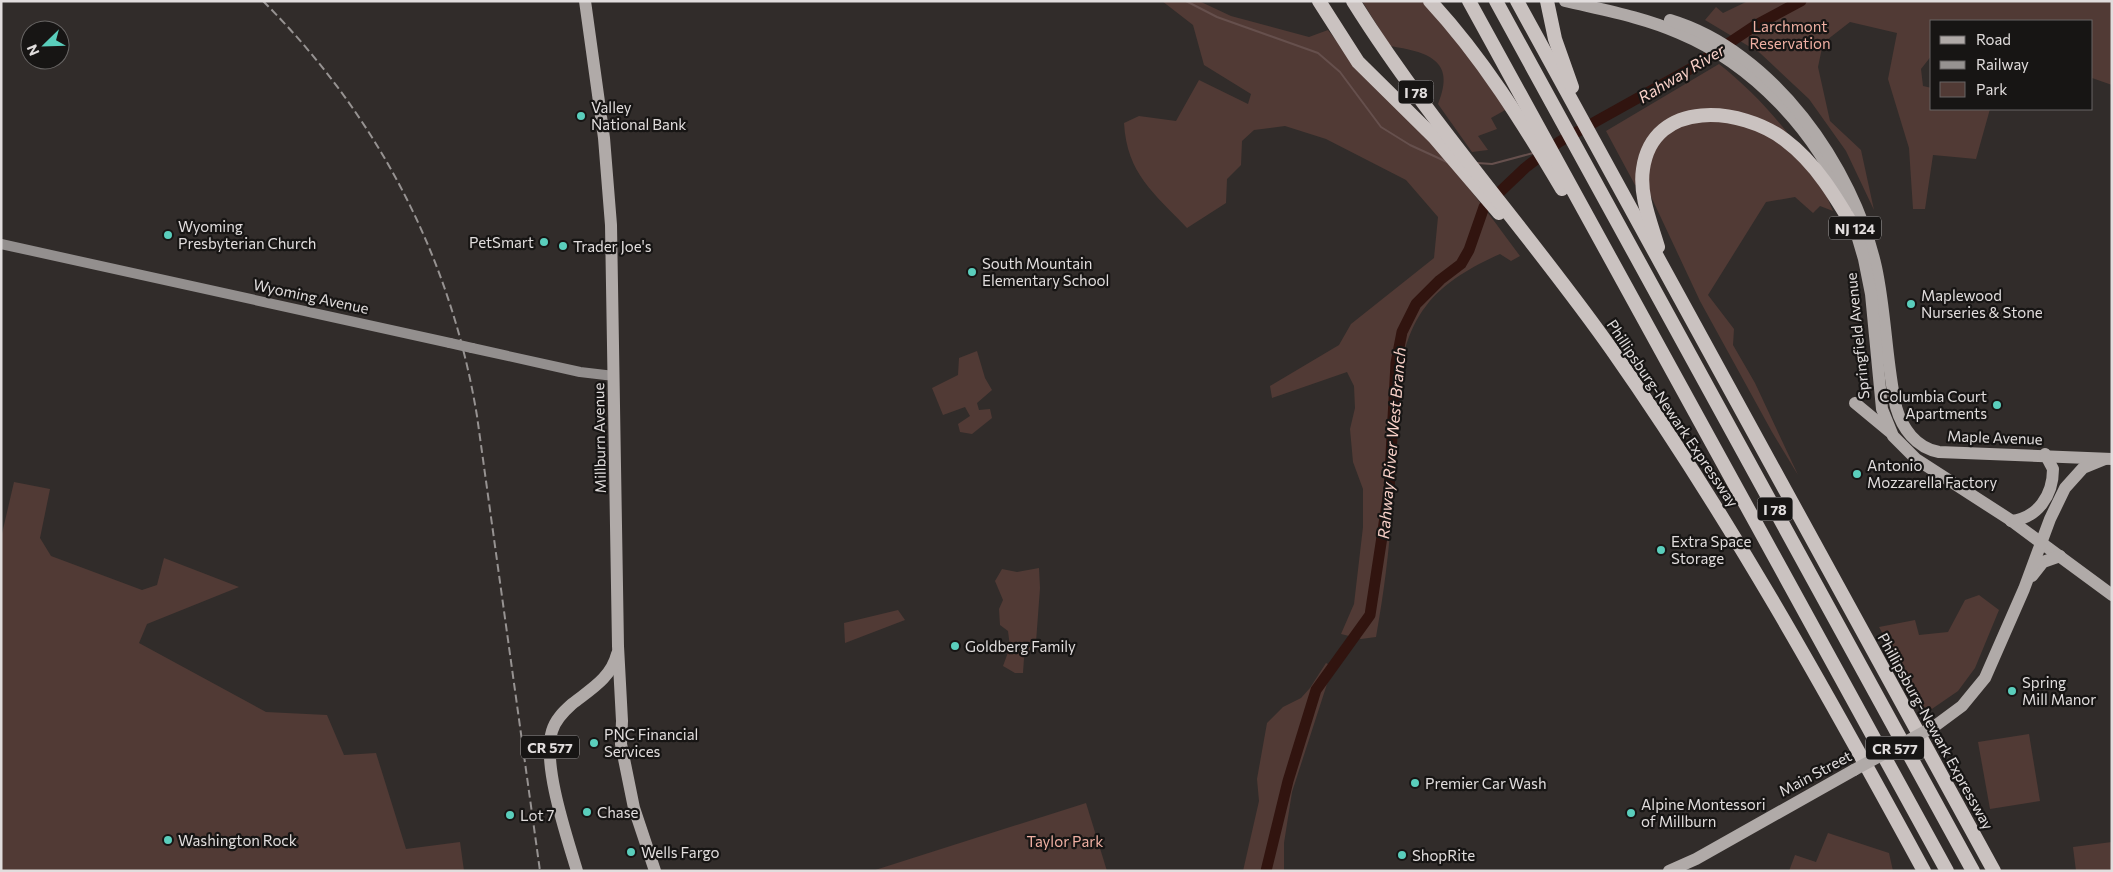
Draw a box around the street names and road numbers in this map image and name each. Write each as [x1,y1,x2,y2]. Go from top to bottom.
road number: I 78 [1398,80,1434,104]
road number: NJ 124 [1829,217,1881,240]
street label: Springfield Avenue [1841,272,1873,400]
street label: Wyoming Avenue [252,275,371,317]
street label: Phillipsburg-Newark Expressway [1603,316,1743,510]
street label: Millburn Avenue [589,382,609,493]
street label: Maple Avenue [1947,426,2043,448]
road number: I 78 [1758,498,1792,520]
street label: Phillipsburg-Newark Expressway [1874,629,1998,833]
road number: CR 577 [521,736,579,759]
road number: CR 577 [1866,736,1924,760]
street label: Main Street [1776,746,1854,800]

